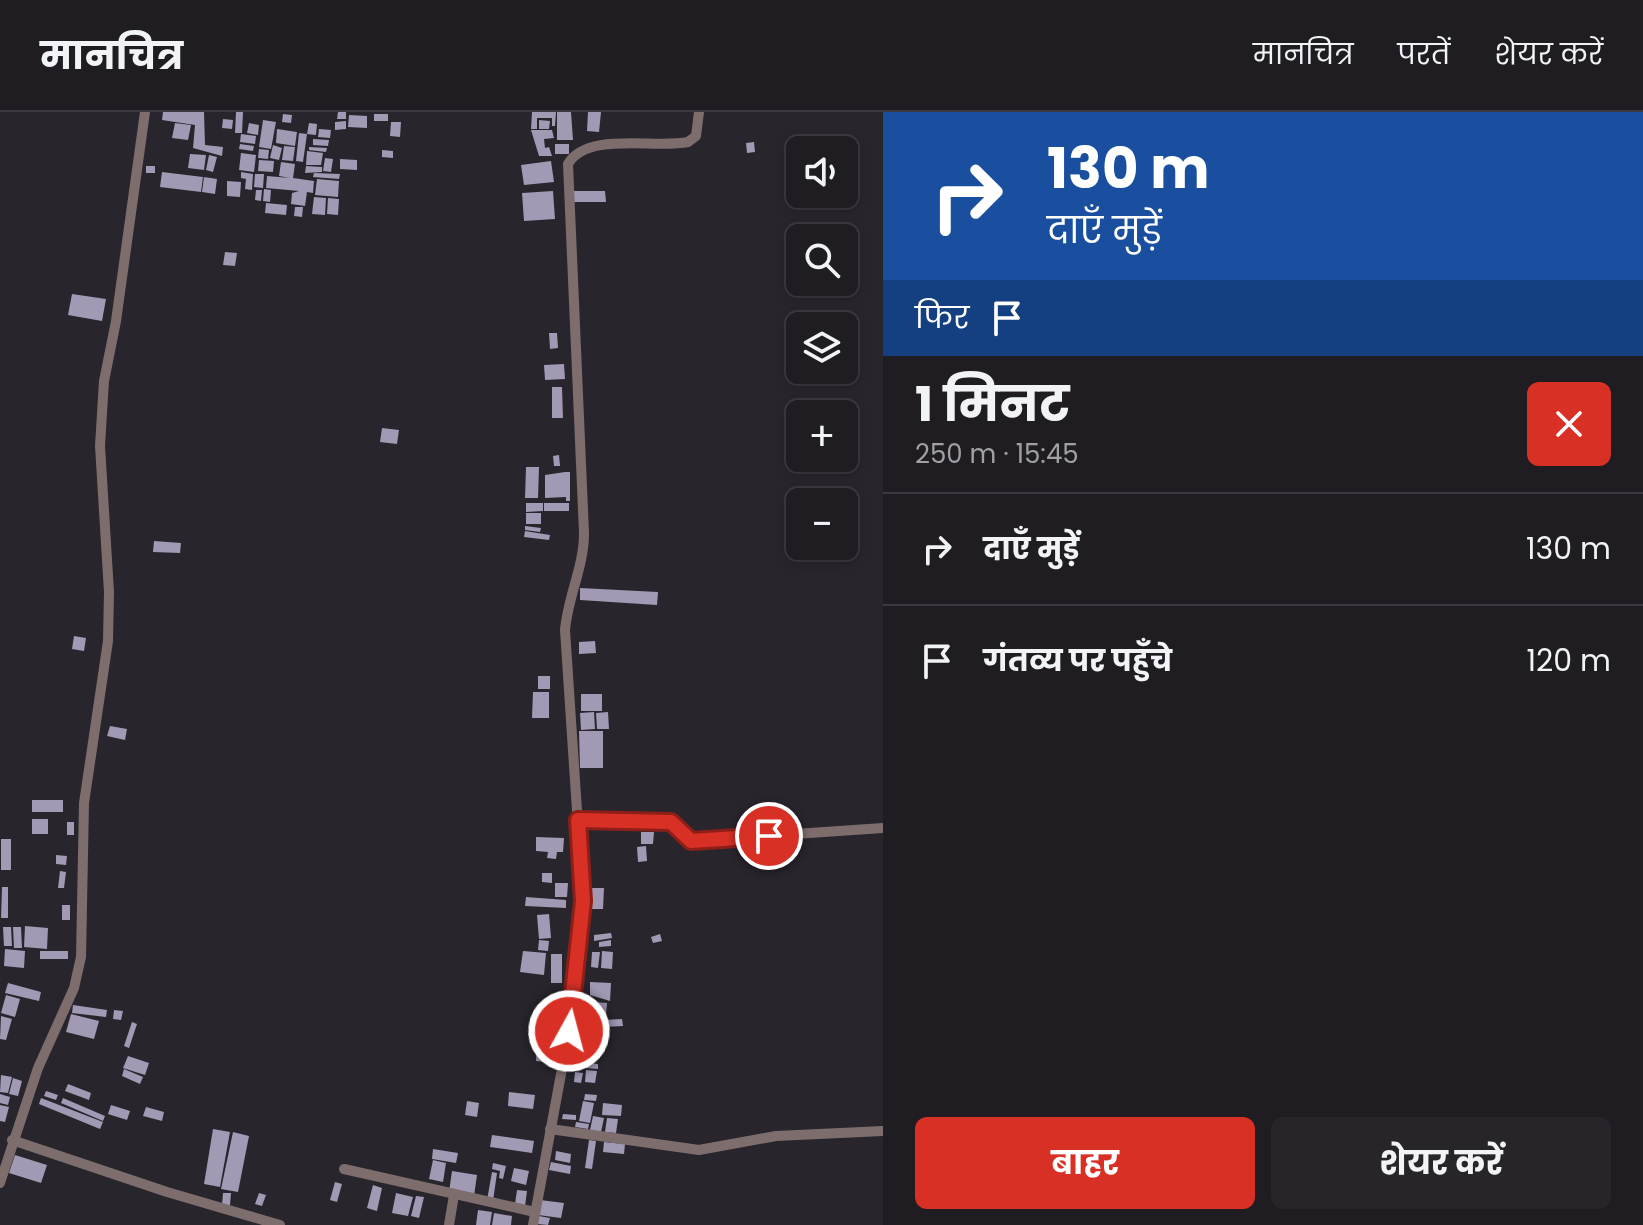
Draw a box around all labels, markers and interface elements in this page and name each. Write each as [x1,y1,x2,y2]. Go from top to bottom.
text: मानचित्र [40,29,183,82]
text: मानचित्र [1253,35,1354,74]
text: परतें [1398,35,1450,74]
text: शेयर करें [1494,35,1603,74]
text: 130 m [1047,129,1210,208]
map controls [786,136,858,560]
button: sound [786,136,858,208]
icon: right [915,144,1019,248]
text: दाएँ मुड़ें [1047,205,1162,256]
button: search [786,224,858,296]
text: फिर [915,296,969,339]
icon: arrive [985,296,1029,340]
button: layers [786,312,858,384]
text: 1 मिनट [915,371,1070,438]
button: close [1527,382,1611,466]
button: + [786,400,858,472]
text: 250 m · 15:45 [915,436,1079,472]
button: − [786,488,858,560]
icon: right [915,527,959,571]
text: दाएँ मुड़ें [983,527,1079,570]
text: 130 m [1526,527,1611,570]
icon: arrive [915,639,959,683]
text: गंतव्य पर पहुँचे [983,639,1172,682]
text: 120 m [1526,639,1611,682]
pin [735,802,803,870]
icon: arrive [747,814,791,858]
position arrow [527,989,611,1073]
button: बाहर [915,1117,1255,1209]
button: शेयर करें [1271,1117,1611,1209]

